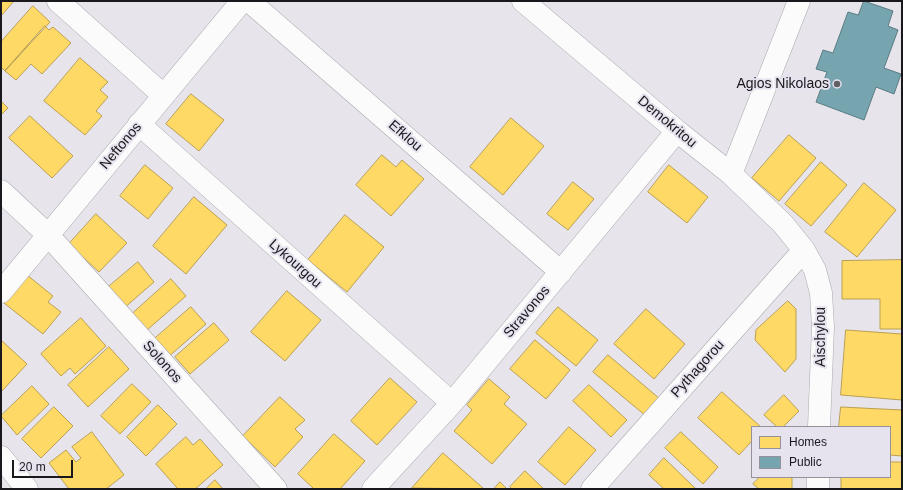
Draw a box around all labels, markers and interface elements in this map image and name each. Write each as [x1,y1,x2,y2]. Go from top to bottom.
place label: Agios Nikolaos [736,76,829,92]
marker: Agios Nikolaos [832,79,842,89]
street label: Demokritou [634,93,700,151]
street label: Efklou [385,117,425,155]
street label: Neftonos [97,119,145,173]
street label: Lykourgou [265,236,325,292]
street label: Stravonos [500,282,554,342]
street label: Aischylou [813,307,829,367]
street label: Pythagorou [668,337,728,401]
street label: Solonos [139,338,185,386]
legend [751,426,891,478]
text: Homes [789,435,827,449]
scale bar [14,452,75,478]
text: Public [789,455,822,469]
text: 20 m [19,460,46,474]

